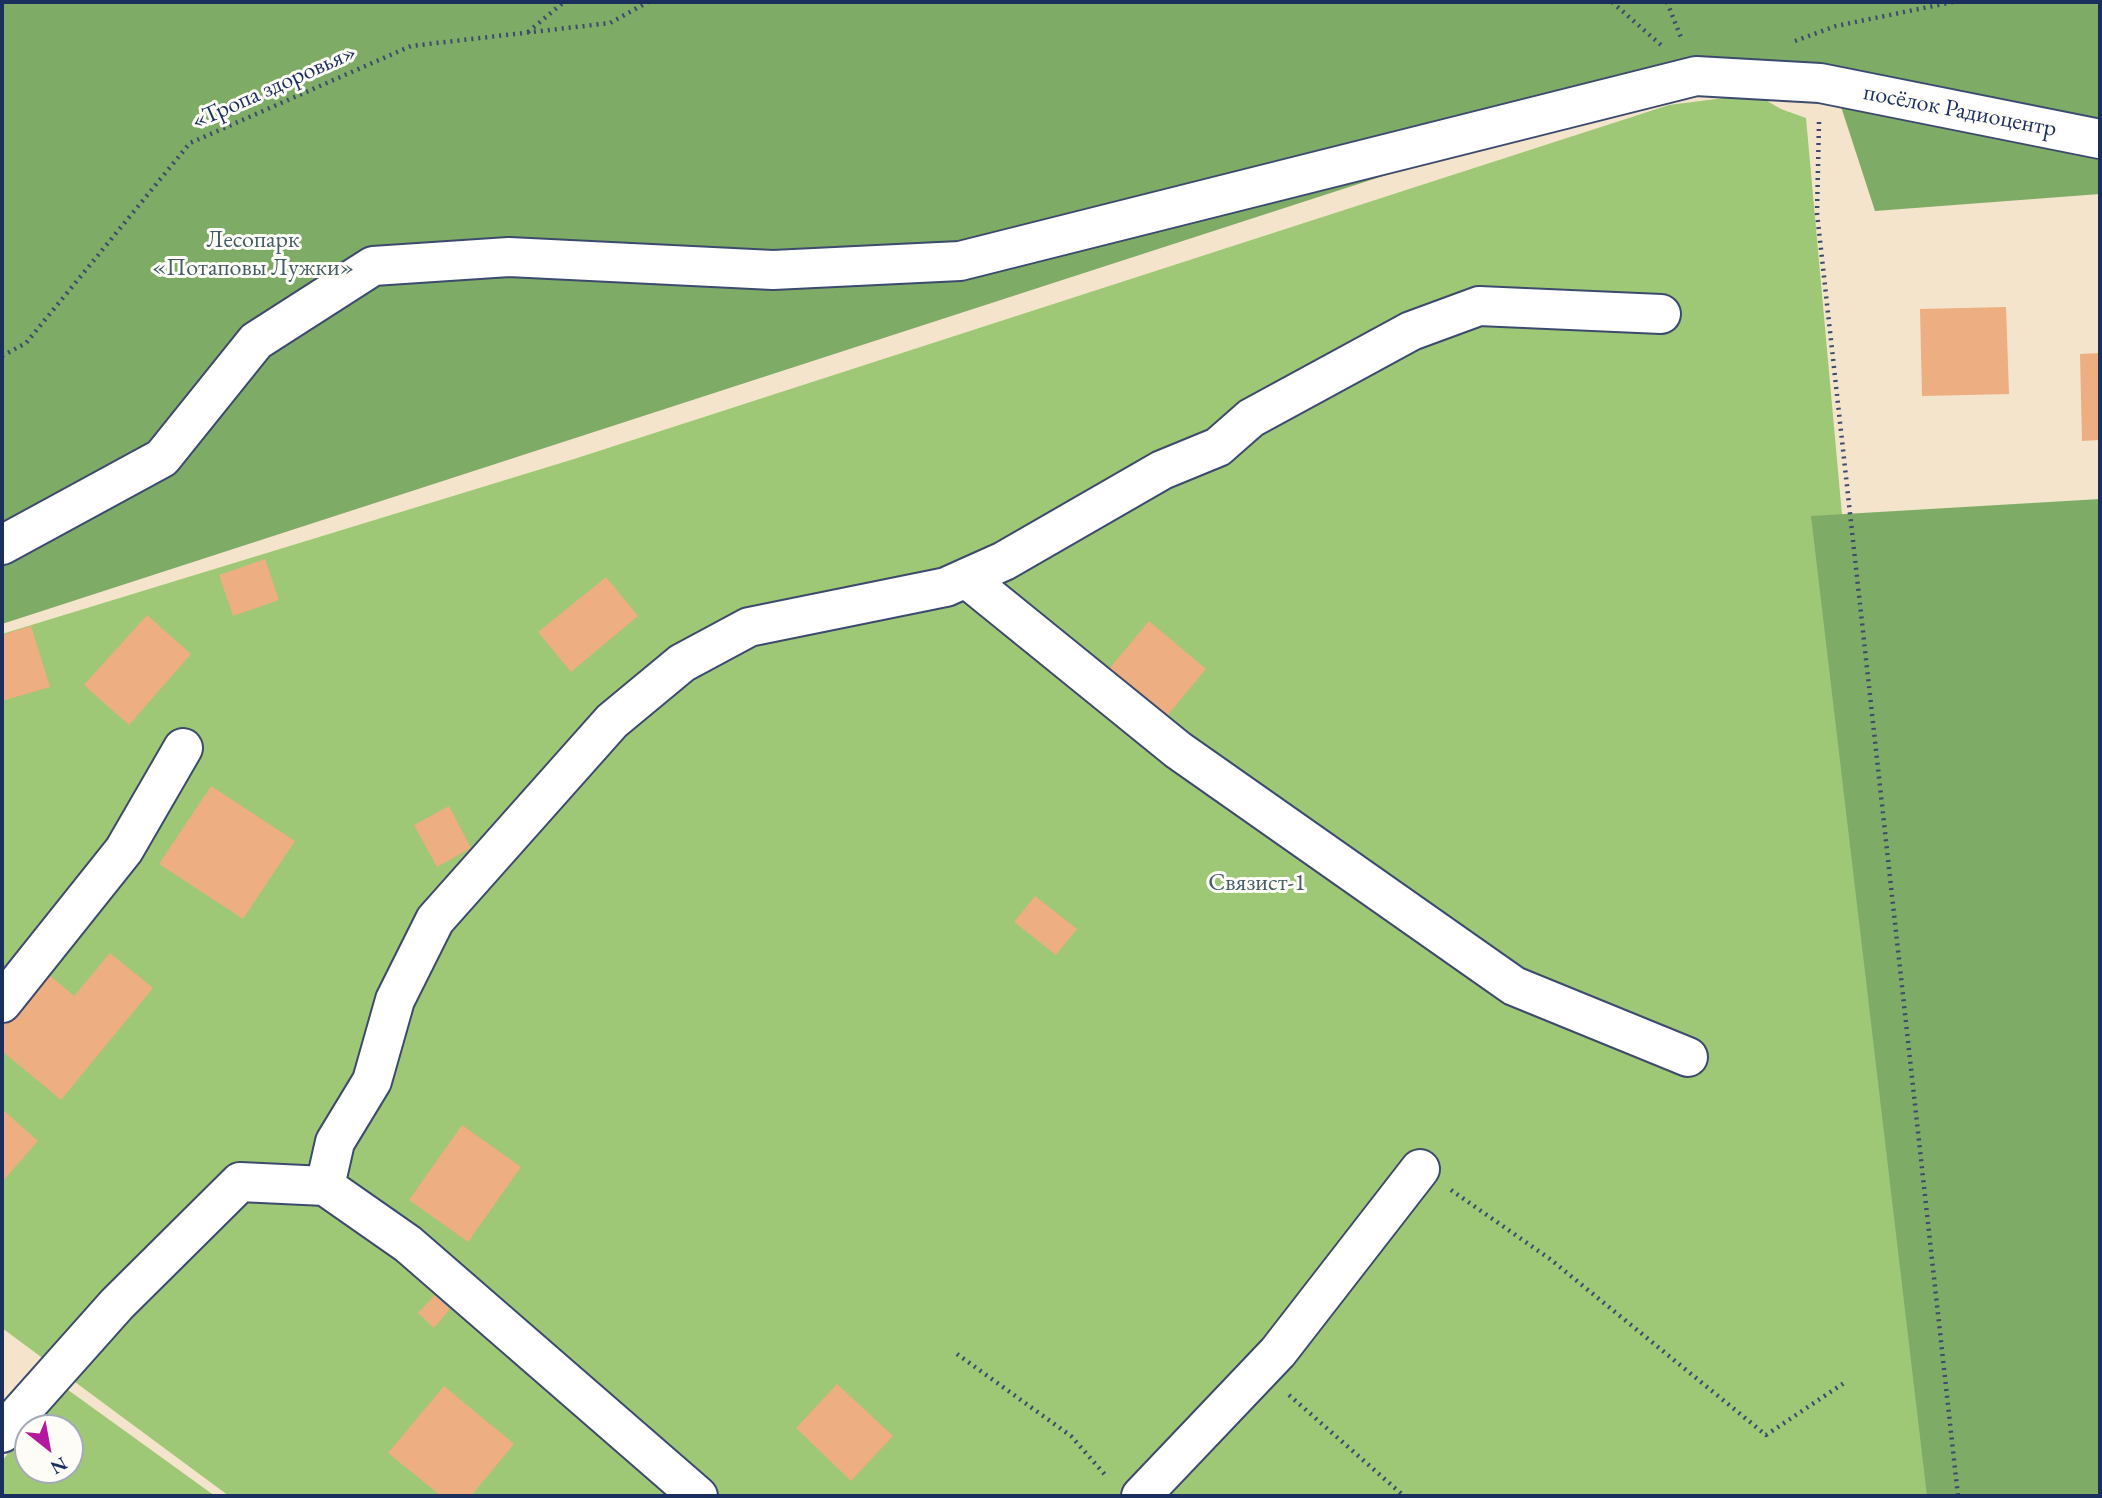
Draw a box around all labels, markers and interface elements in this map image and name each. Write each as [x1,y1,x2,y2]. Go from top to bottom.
street label: «Тропа здоровья» [187,38,361,136]
street label: посёлок Радиоцентр [1861,78,2059,144]
park label: Лесопарк «Потаповы Лужки» [152,226,354,282]
park label: Связист-1 [1208,869,1306,897]
north arrow [14,1414,84,1484]
text: N [46,1451,72,1480]

